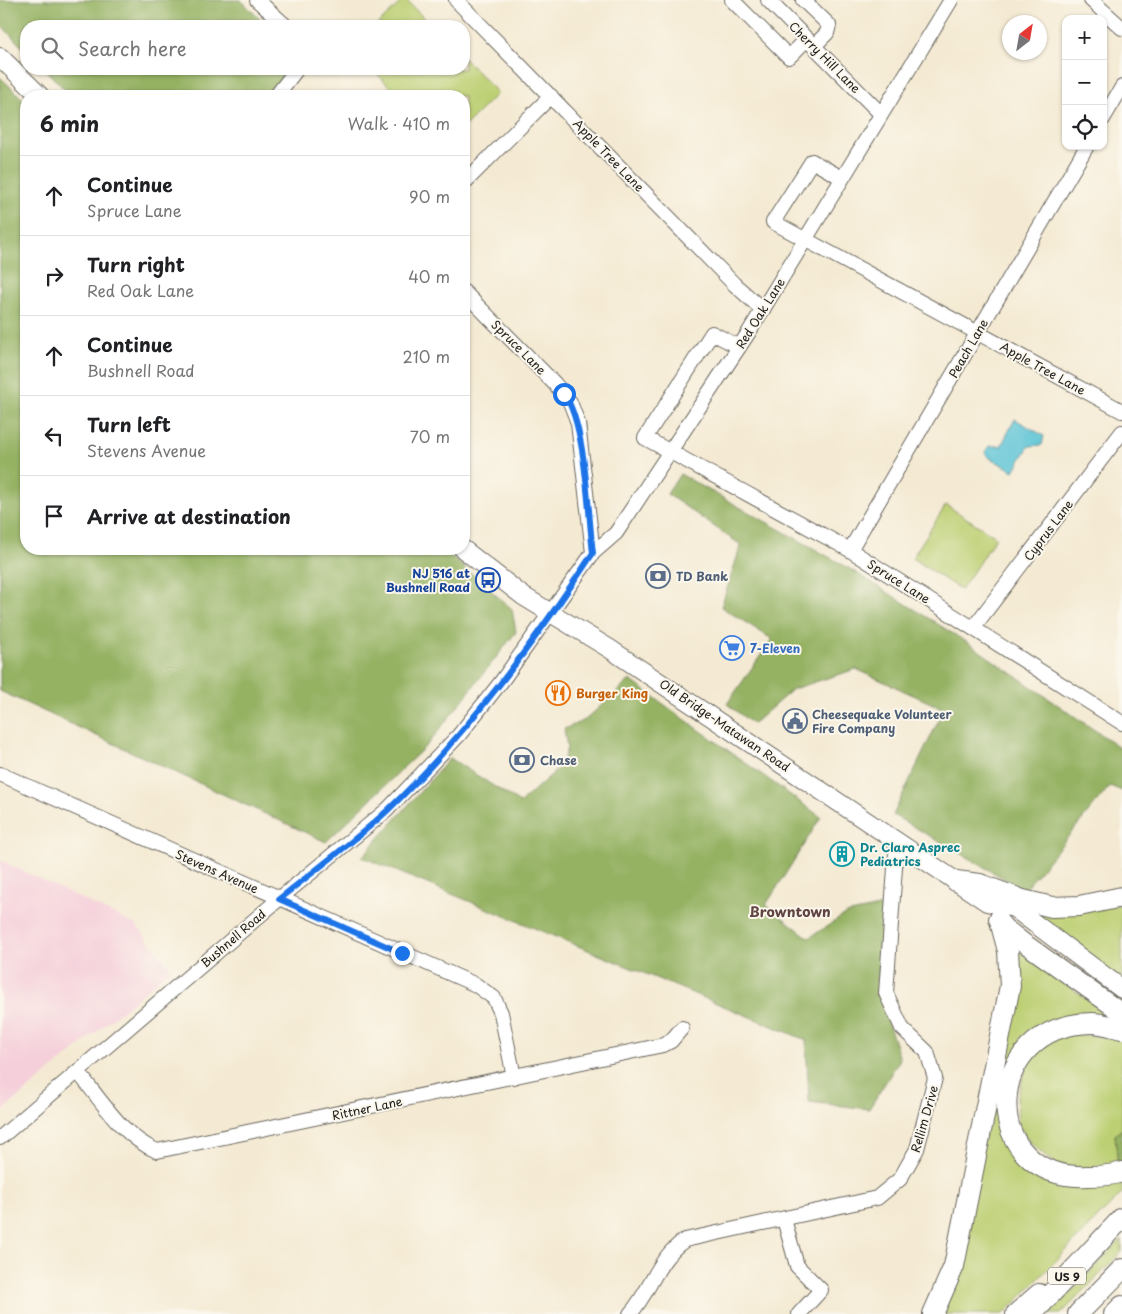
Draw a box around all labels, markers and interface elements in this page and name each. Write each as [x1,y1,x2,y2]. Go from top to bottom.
north arrow [1002,15,1047,60]
map controls [1062,15,1107,150]
button: + [1062,15,1107,60]
street label: Cherry Hill Lane [785,17,865,97]
search box [20,20,470,75]
icon: search [38,34,66,62]
text: Search here [78,34,187,62]
button: − [1062,60,1107,105]
button: locate [1062,105,1107,150]
text: 6 min [40,107,99,139]
text: Walk · 410 m [348,111,450,135]
street label: Apple Tree Lane [569,114,649,196]
text: Continue [87,170,173,198]
icon: ahead [40,182,68,210]
text: 90 m [409,184,450,208]
text: Spruce Lane [87,198,182,222]
text: Turn right [87,250,185,278]
icon: right [40,262,68,290]
text: 40 m [408,264,450,288]
street label: Red Oak Lane [731,274,789,352]
text: Red Oak Lane [87,278,194,302]
street label: Peach Lane [944,315,992,381]
street label: Spruce Lane [488,316,551,379]
text: Continue [87,330,173,358]
street label: Apple Tree Lane [997,337,1089,399]
icon: ahead [40,342,68,370]
text: 210 m [402,344,450,368]
text: Bushnell Road [87,358,195,382]
route start [553,383,576,406]
text: Turn left [87,410,171,438]
icon: left [40,422,68,450]
text: 70 m [410,424,450,448]
text: Stevens Avenue [87,438,206,462]
street label: Cyprus Lane [1019,495,1077,564]
icon: arrive [40,502,68,530]
text: Arrive at destination [87,502,291,530]
street label: Spruce Lane [864,555,934,608]
bank icon: TD Bank [645,563,671,589]
place label: NJ 516 at Bushnell Road [386,564,470,596]
bus stop icon: NJ 516 at Bushnell Road [475,567,501,593]
place label: TD Bank [676,567,728,585]
supermarket icon: 7-Eleven [719,635,745,661]
place label: 7-Eleven [750,639,800,657]
street label: Old Bridge-Matawan Road [656,674,794,776]
restaurant icon: Burger King [545,680,571,706]
place label: Burger King [576,684,648,702]
place label: Cheesequake Volunteer Fire Company [812,705,952,737]
public building icon: Cheesequake Volunteer Fire Company [782,708,808,734]
bank icon: Chase [509,747,535,773]
place label: Chase [540,751,577,769]
place label: Dr. Claro Asprec Pediatrics [860,838,961,870]
building icon: Dr. Claro Asprec Pediatrics [829,841,855,867]
street label: Stevens Avenue [173,845,262,898]
district label: Browntown [749,901,831,922]
street label: Bushnell Road [197,905,269,971]
route end [391,942,414,965]
street label: Rellim Drive [906,1083,942,1155]
street label: Rittner Lane [330,1092,404,1124]
road number: US 9 [1048,1268,1086,1284]

